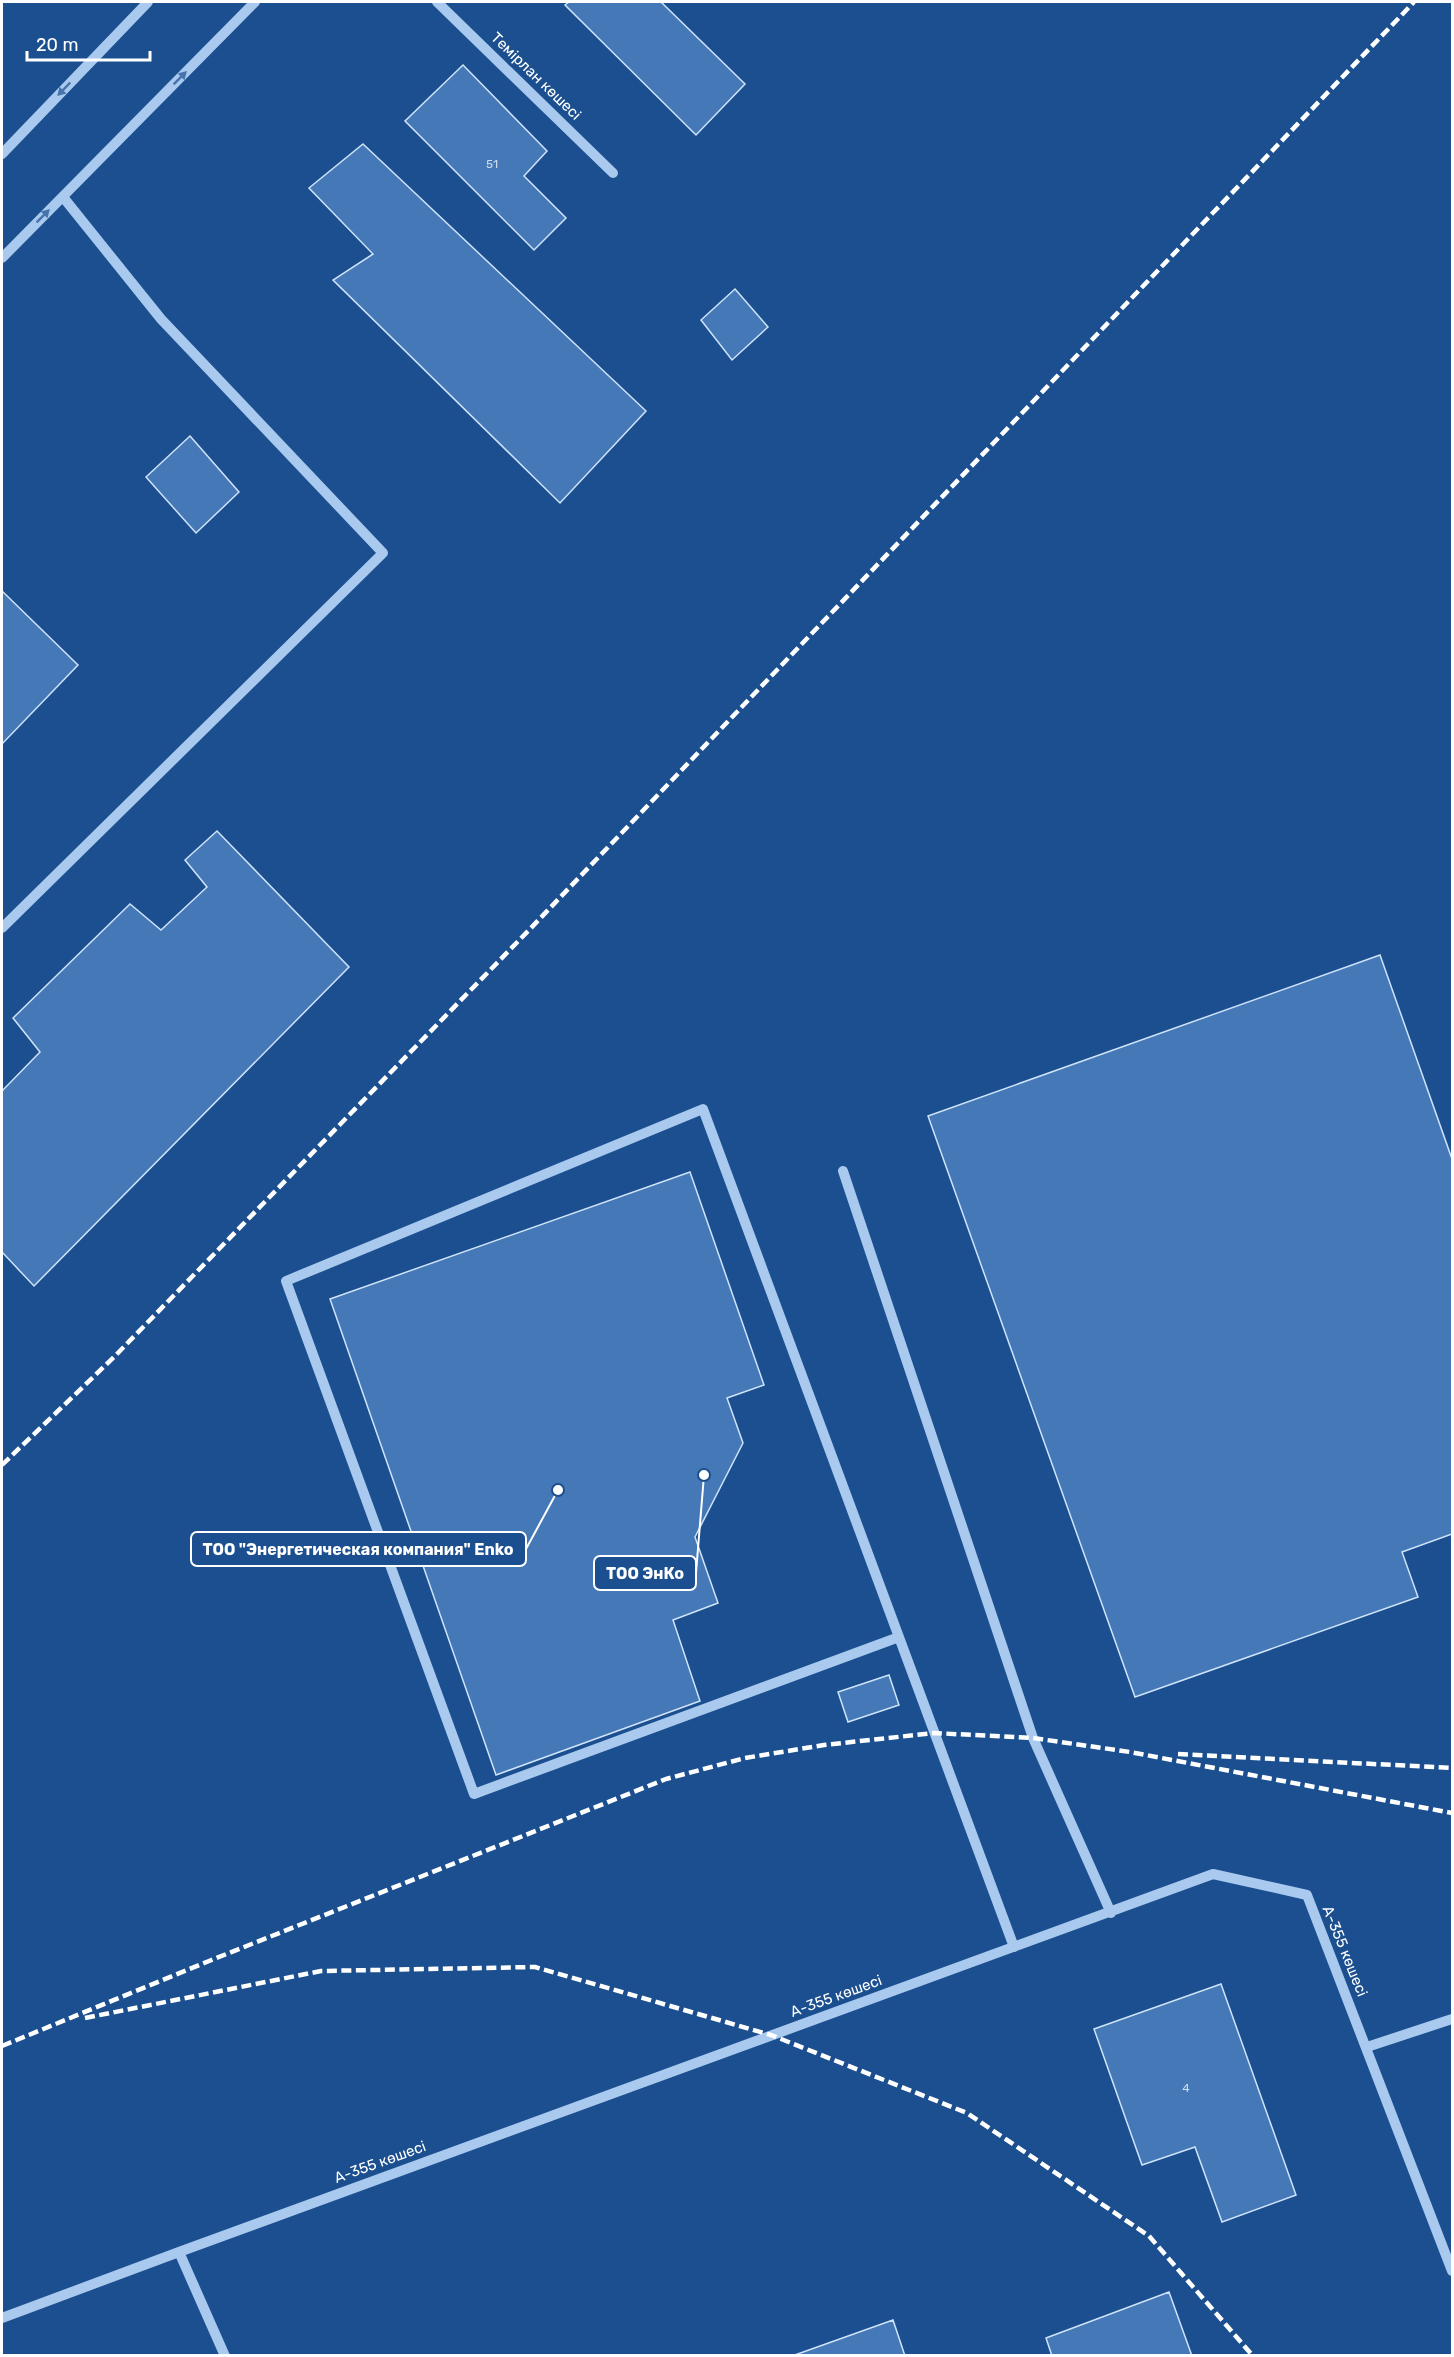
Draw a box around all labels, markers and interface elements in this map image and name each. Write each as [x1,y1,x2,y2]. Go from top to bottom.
scale bar [27,24,150,62]
street label: Темірлан көшесі [487,28,585,124]
text: 20 m [36,34,78,56]
one-way arrow [172,71,186,85]
one-way arrow [57,82,71,96]
house number: 51 [486,157,498,171]
one-way arrow [35,210,49,224]
callout: ТОО "Энергетическая компания" Enko [191,1532,526,1566]
text: ТОО "Энергетическая компания" Enko [202,1540,514,1559]
callout: ТОО ЭнКо [594,1556,696,1590]
text: ТОО ЭнКо [606,1564,684,1583]
street label: А-355 көшесі [1319,1903,1371,1999]
street label: А-355 көшесі [788,1971,884,2021]
house number: 4 [1182,2081,1190,2095]
street label: А-355 көшесі [332,2137,428,2187]

